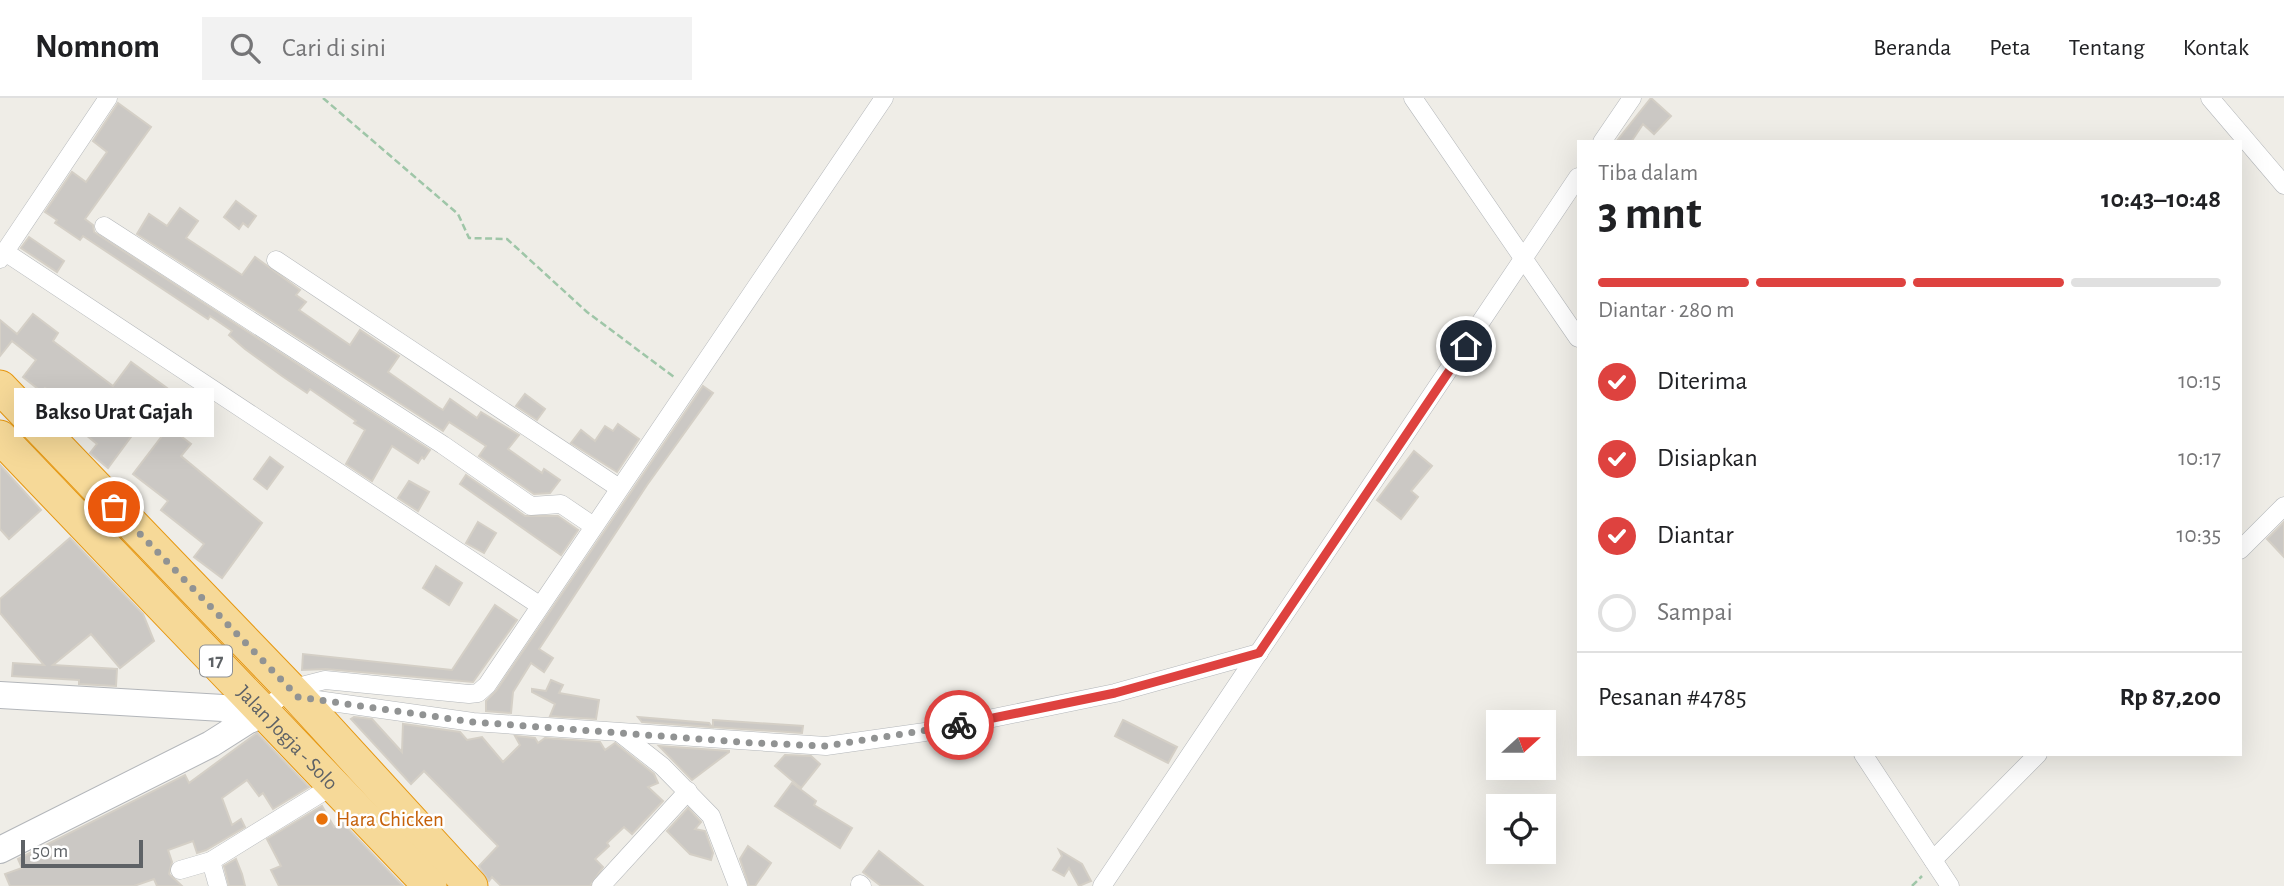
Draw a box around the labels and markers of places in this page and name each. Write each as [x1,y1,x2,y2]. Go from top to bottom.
pin [1436,316,1496,376]
callout: Bakso Urat Gajah [14,388,214,437]
pin [84,477,144,537]
place label: Hara Chicken [336,809,444,830]
marker: Hara Chicken [314,811,330,827]

